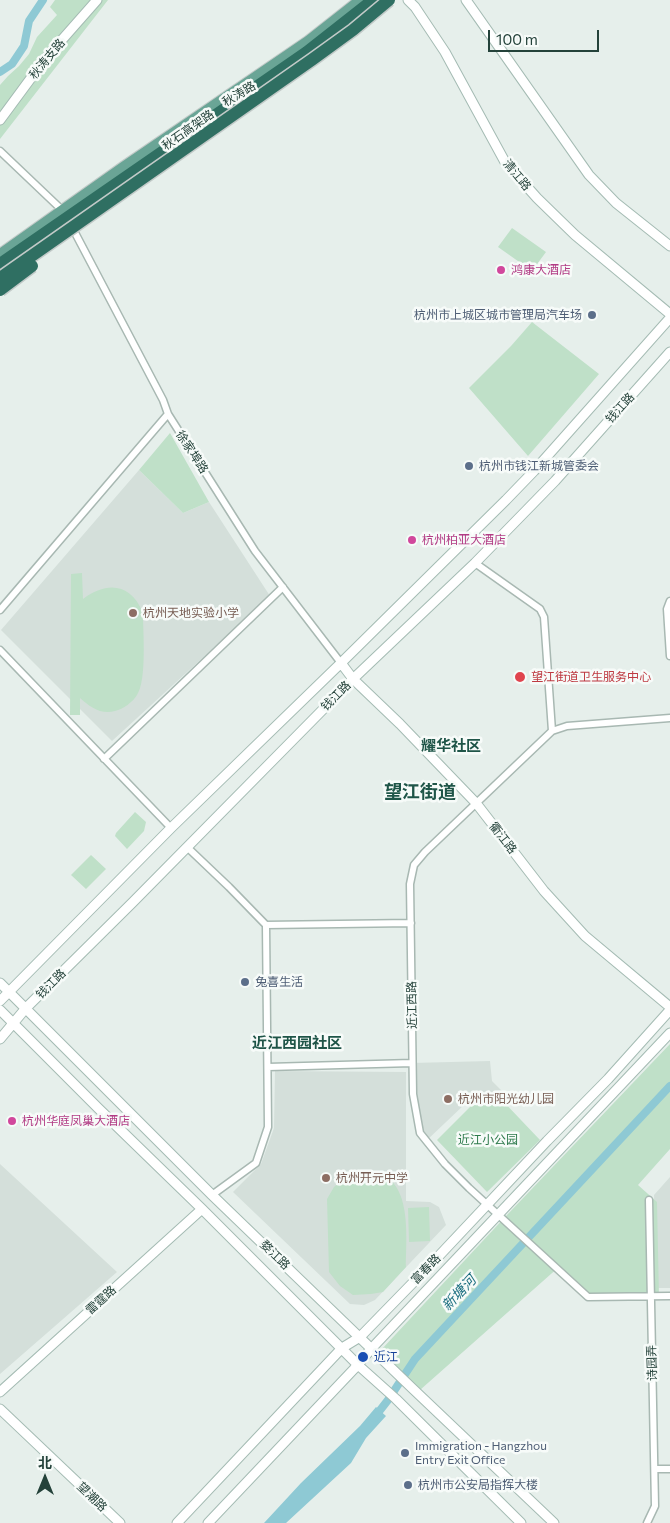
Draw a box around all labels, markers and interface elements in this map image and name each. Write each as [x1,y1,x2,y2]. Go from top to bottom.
scale bar [490,20,601,52]
text: 100 m [496,30,538,48]
street label: 秋涛支路 [26,36,68,82]
street label: 秋涛路 [220,79,258,109]
street label: 秋石高架路 [159,107,217,153]
street label: 清江路 [500,157,534,193]
place label: 鸿康大酒店 [511,263,571,277]
marker: 鸿康大酒店 [495,264,507,276]
place label: 杭州市上城区城市管理局汽车场 [414,308,582,322]
marker: 杭州市上城区城市管理局汽车场 [586,309,598,321]
street label: 钱江路 [603,390,637,426]
street label: 徐家埠路 [173,428,211,476]
place label: 杭州市钱江新城管委会 [479,459,599,473]
marker: 杭州市钱江新城管委会 [463,460,475,472]
place label: 杭州柏亚大酒店 [422,533,506,547]
marker: 杭州柏亚大酒店 [406,534,418,546]
place label: 杭州天地实验小学 [143,606,239,620]
marker: 杭州天地实验小学 [127,607,139,619]
marker: 望江街道卫生服务中心 [513,670,527,684]
place label: 望江街道卫生服务中心 [531,670,651,684]
street label: 钱江路 [318,678,354,714]
district label: 耀华社区 [421,737,481,755]
district label: 望江街道 [384,781,456,803]
street label: 衢江路 [486,819,520,857]
street label: 钱江路 [33,966,69,1002]
place label: 兔喜生活 [255,975,303,989]
marker: 兔喜生活 [239,976,251,988]
street label: 近江西路 [404,981,420,1029]
district label: 近江西园社区 [252,1034,342,1052]
place label: 杭州市阳光幼儿园 [458,1092,554,1106]
marker: 杭州市阳光幼儿园 [442,1093,454,1105]
place label: 杭州华庭凤巢大酒店 [22,1114,130,1128]
marker: 杭州华庭凤巢大酒店 [6,1115,18,1127]
park label: 近江小公园 [458,1133,518,1147]
place label: 杭州开元中学 [336,1171,408,1185]
marker: 杭州开元中学 [320,1172,332,1184]
street label: 婺江路 [257,1237,293,1273]
street label: 富春路 [408,1251,444,1287]
water label: 新塘河 [439,1272,479,1314]
street label: 雷霆路 [83,1283,119,1317]
street label: 诗园弄 [644,1345,660,1381]
marker: 近江 [356,1350,370,1364]
place label: 近江 [374,1350,398,1364]
place label: Immigration - Hangzhou Entry Exit Office [415,1439,547,1467]
marker: Immigration - Hangzhou Entry Exit Office [399,1447,411,1459]
north arrow [20,1453,70,1503]
text: 北 [38,1454,52,1471]
place label: 杭州市公安局指挥大楼 [418,1478,538,1492]
street label: 望潮路 [74,1479,110,1515]
marker: 杭州市公安局指挥大楼 [402,1479,414,1491]

